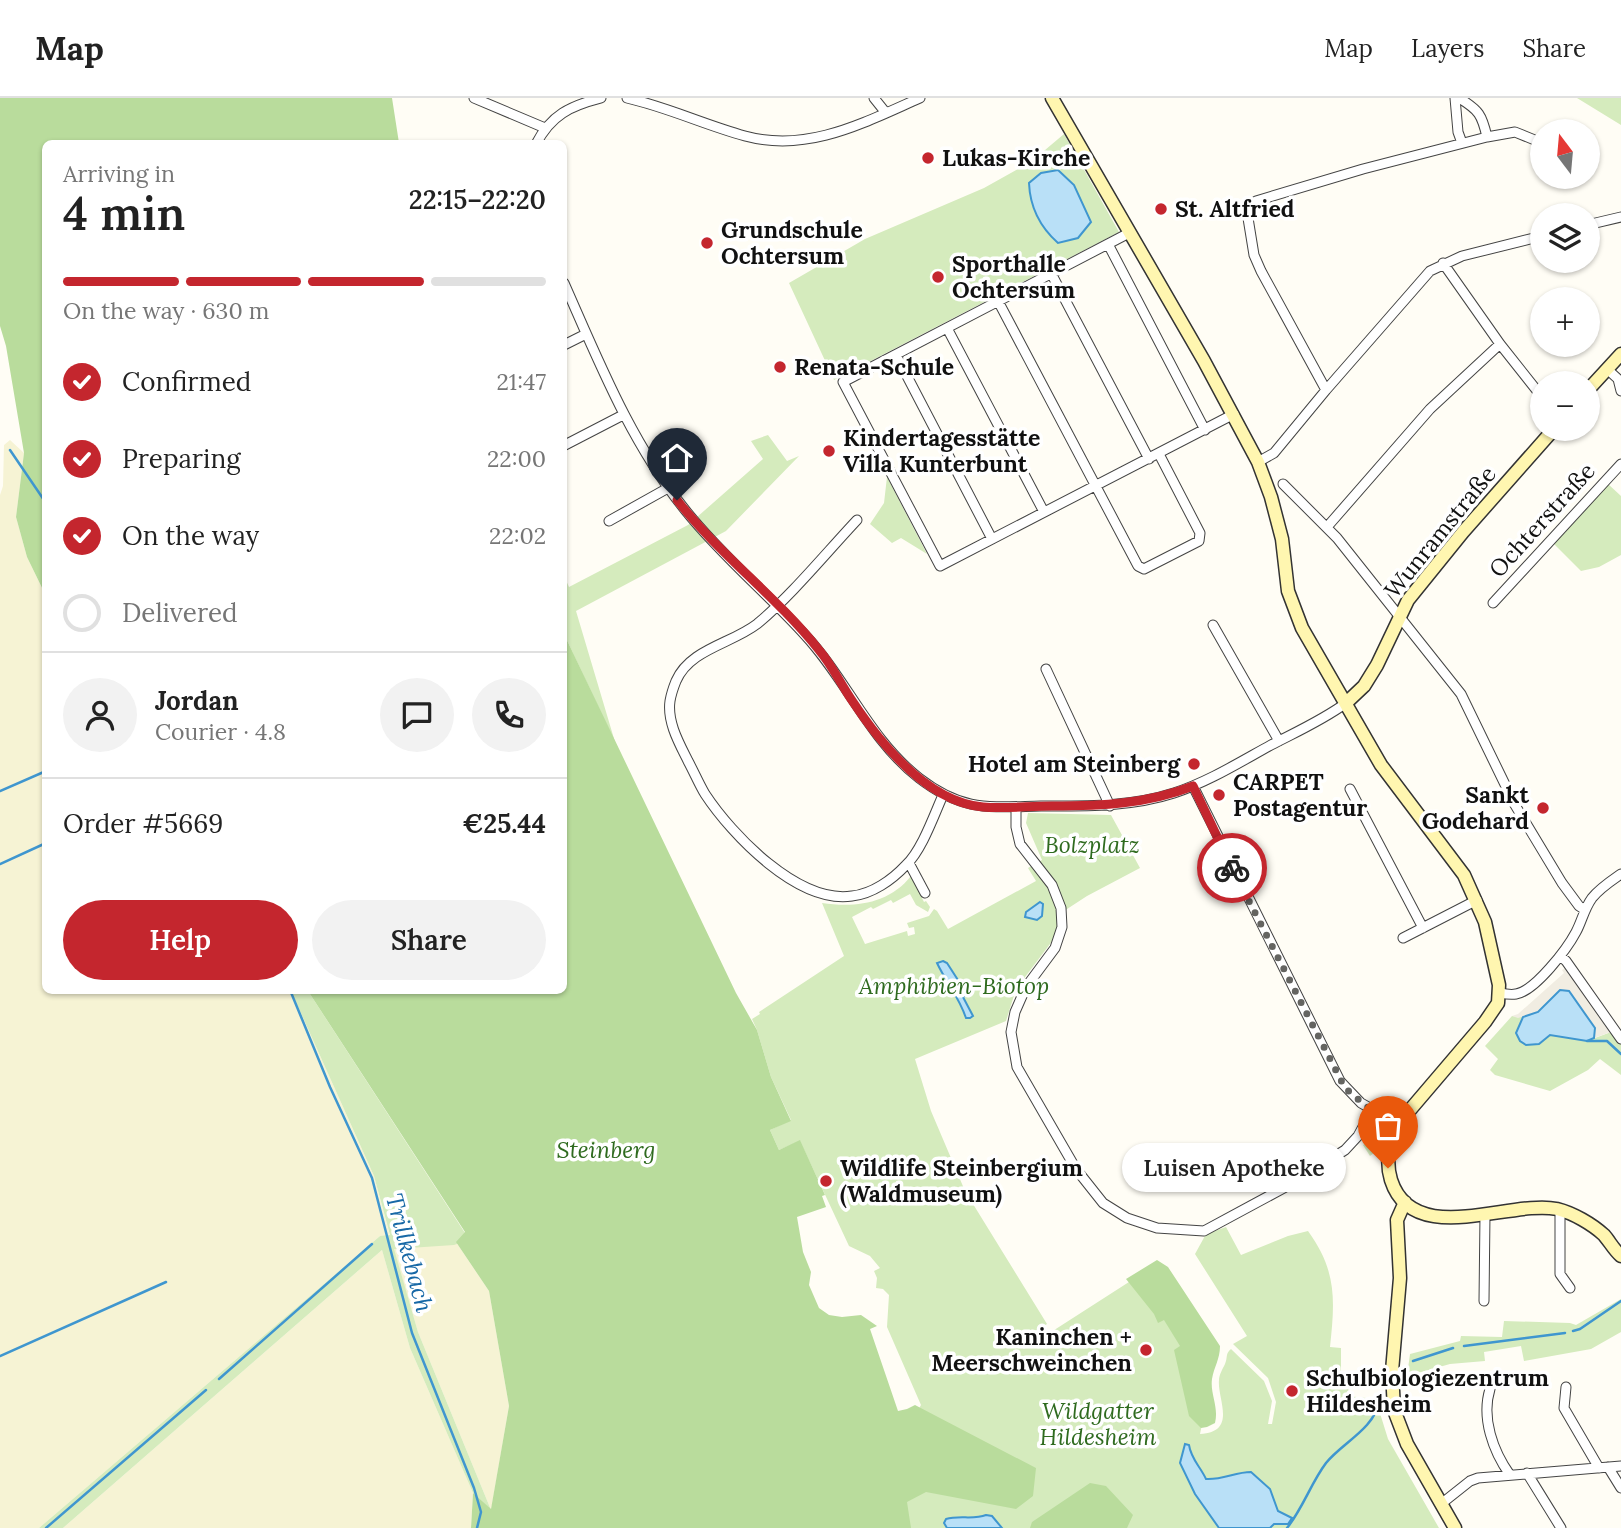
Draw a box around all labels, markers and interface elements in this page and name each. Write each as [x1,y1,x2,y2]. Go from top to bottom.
text: Map [35,27,104,69]
text: Map [1324,33,1373,64]
text: Layers [1411,33,1484,64]
text: Share [1522,33,1586,64]
north arrow [1530,119,1600,189]
map controls [1530,119,1600,441]
place label: Lukas-Kirche [942,143,1090,172]
marker: Lukas-Kirche [920,150,936,166]
text: Arriving in [63,159,175,188]
text: 22:15–22:20 [409,183,546,216]
text: 4 min [63,184,185,243]
place label: St. Altfried [1175,194,1295,223]
marker: St. Altfried [1153,201,1169,217]
button: layers [1530,203,1600,273]
place label: Grundschule Ochtersum [721,215,863,270]
marker: Grundschule Ochtersum [699,235,715,251]
place label: Sporthalle Ochtersum [952,249,1075,304]
marker: Sporthalle Ochtersum [930,269,946,285]
button: + [1530,287,1600,357]
text: On the way · 630 m [63,296,269,325]
place label: Renata-Schule [794,352,954,381]
marker: Renata-Schule [772,359,788,375]
icon: check [63,363,101,401]
text: Confirmed [122,365,251,398]
text: 21:47 [496,367,546,396]
button: − [1530,371,1600,441]
place label: Kindertagesstätte Villa Kunterbunt [843,423,1040,478]
pin [647,428,707,500]
icon: home [658,439,696,477]
icon: check [63,440,101,478]
text: Preparing [122,442,241,475]
marker: Kindertagesstätte Villa Kunterbunt [821,443,837,459]
text: 22:00 [487,444,546,473]
street label: Ochterstraße [1482,456,1601,583]
street label: Wunramstraße [1378,460,1502,604]
icon: check [63,517,101,555]
text: On the way [122,519,259,552]
text: 22:02 [489,521,546,550]
text: Delivered [122,596,238,629]
button: person [63,678,137,752]
button: chat [380,678,454,752]
button: phone [472,678,546,752]
text: Jordan [155,684,239,717]
text: Courier · 4.8 [155,717,286,746]
place label: Hotel am Steinberg [968,749,1181,778]
marker: Hotel am Steinberg [1186,756,1202,772]
place label: CARPET Postagentur [1233,767,1367,822]
place label: Sankt Godehard [1422,780,1529,835]
marker: CARPET Postagentur [1211,787,1227,803]
marker: Sankt Godehard [1535,800,1551,816]
text: Order #5669 [63,807,223,840]
text: €25.44 [462,807,546,840]
park label: Bolzplatz [1044,830,1140,859]
courier [1197,833,1267,903]
icon: bike [1213,849,1251,887]
button: Help [63,900,298,980]
button: Share [312,900,546,980]
park label: Amphibien-Biotop [858,971,1049,1000]
pin [1358,1096,1418,1168]
icon: bag [1369,1107,1407,1145]
park label: Steinberg [556,1135,656,1164]
callout: Luisen Apotheke [1122,1144,1346,1192]
place label: Wildlife Steinbergium (Waldmuseum) [840,1153,1083,1209]
text: Luisen Apotheke [1143,1153,1325,1182]
marker: Wildlife Steinbergium (Waldmuseum) [818,1173,834,1189]
water label: Trillkebach [379,1190,440,1316]
place label: Kaninchen + Meerschweinchen [931,1322,1132,1377]
marker: Kaninchen + Meerschweinchen [1138,1342,1154,1358]
place label: Schulbiologiezentrum Hildesheim [1306,1363,1549,1418]
marker: Schulbiologiezentrum Hildesheim [1284,1383,1300,1399]
park label: Wildgatter Hildesheim [1040,1396,1156,1451]

